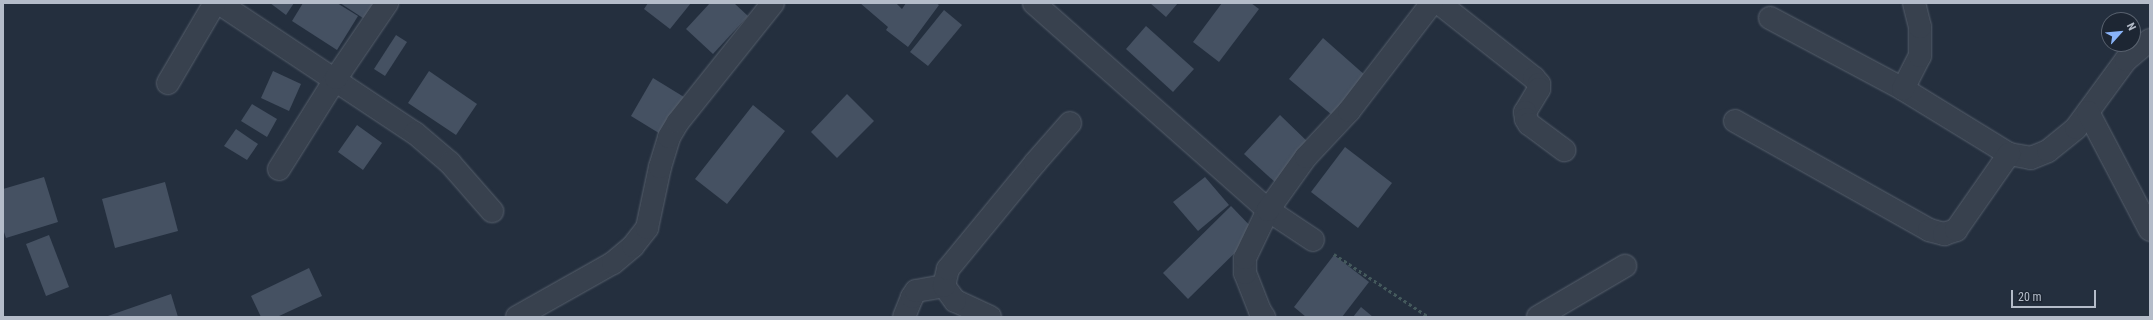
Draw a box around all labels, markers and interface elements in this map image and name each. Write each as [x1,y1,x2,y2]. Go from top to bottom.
north arrow [2101,12,2141,52]
text: N [2124,21,2139,33]
scale bar [2013,282,2098,308]
text: 20 m [2018,290,2042,304]

